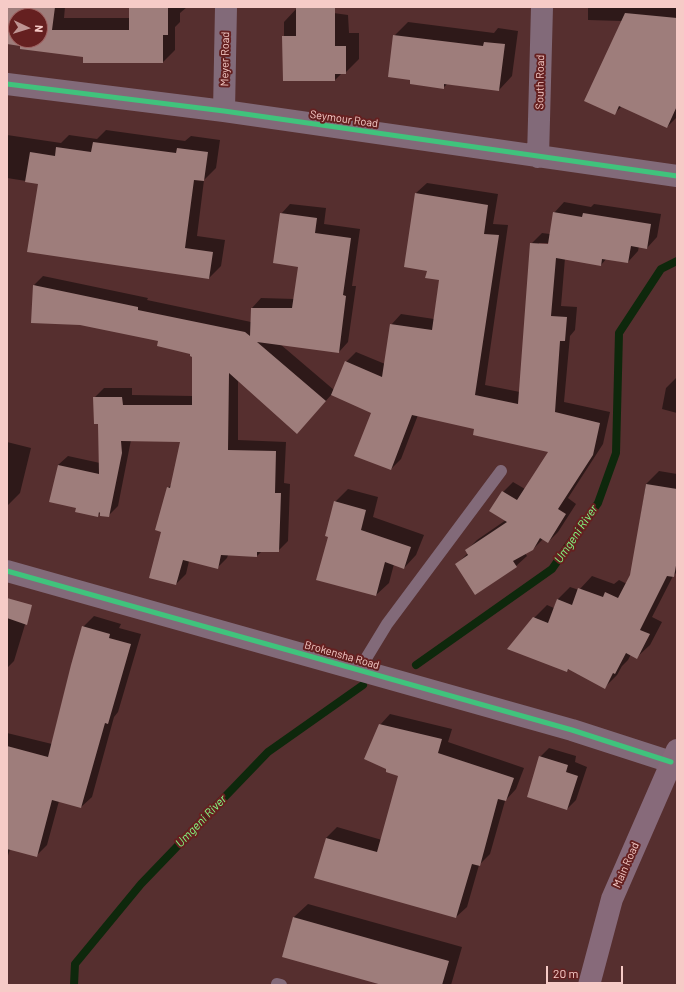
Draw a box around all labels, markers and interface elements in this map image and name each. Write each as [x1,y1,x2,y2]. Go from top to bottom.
north arrow [8,8,48,48]
text: N [33,25,46,33]
street label: Meyer Road [218,31,232,87]
street label: South Road [533,55,547,109]
street label: Seymour Road [309,108,379,130]
water label: Umgeni River [551,502,601,566]
street label: Brokensha Road [303,638,381,672]
water label: Umgeni River [173,792,229,850]
street label: Main Road [610,840,642,890]
scale bar [548,958,625,984]
text: 20 m [553,966,579,980]

